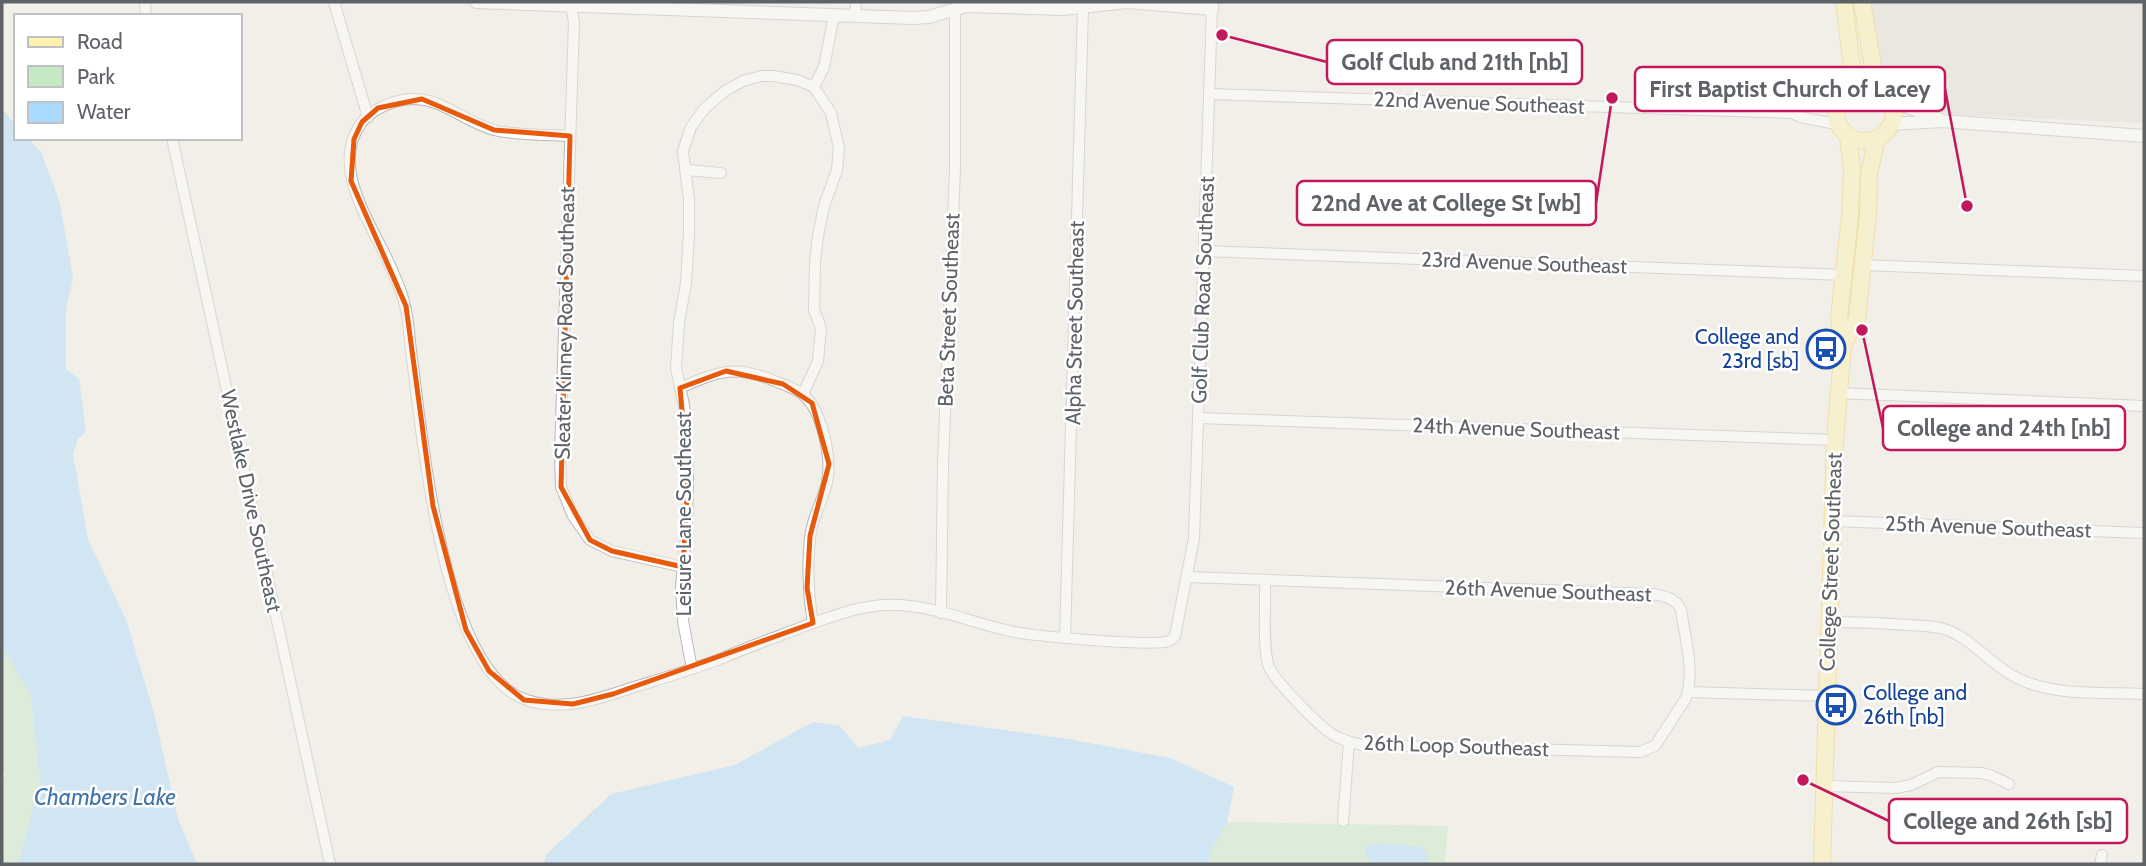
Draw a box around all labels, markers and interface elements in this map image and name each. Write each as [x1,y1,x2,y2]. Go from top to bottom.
legend [14,14,242,140]
text: Road [77,29,123,54]
callout: Golf Club and 21th [nb] [1327,40,1582,84]
text: Golf Club and 21th [nb] [1341,48,1569,76]
text: Park [77,64,115,89]
callout: First Baptist Church of Lacey [1635,67,1945,111]
text: First Baptist Church of Lacey [1649,75,1931,103]
street label: 22nd Avenue Southeast [1373,86,1585,119]
text: Water [77,99,131,124]
street label: Golf Club Road Southeast [1186,176,1219,404]
callout: 22nd Ave at College St [wb] [1297,181,1596,225]
street label: Sleater Kinney Road Southeast [550,186,579,460]
text: 22nd Ave at College St [wb] [1311,189,1581,217]
street label: Beta Street Southeast [933,213,964,407]
street label: Alpha Street Southeast [1060,221,1089,425]
street label: 23rd Avenue Southeast [1420,246,1628,279]
place label: College and 23rd [sb] [1695,324,1799,373]
bus stop icon: College and 23rd [sb] [1805,328,1847,370]
street label: Westlake Drive Southeast [216,387,287,614]
callout: College and 24th [nb] [1883,406,2125,450]
street label: Leisure Lane Southeast [671,412,696,616]
street label: 24th Avenue Southeast [1412,412,1620,445]
text: College and 24th [nb] [1897,414,2111,442]
street label: College Street Southeast [1814,452,1847,672]
street label: 25th Avenue Southeast [1884,510,2092,543]
street label: 26th Avenue Southeast [1444,574,1652,607]
place label: College and 26th [nb] [1863,680,1967,729]
bus stop icon: College and 26th [nb] [1815,684,1857,726]
street label: 26th Loop Southeast [1363,730,1549,761]
water label: Chambers Lake [34,783,176,811]
callout: College and 26th [sb] [1889,799,2127,843]
text: College and 26th [sb] [1903,807,2113,835]

